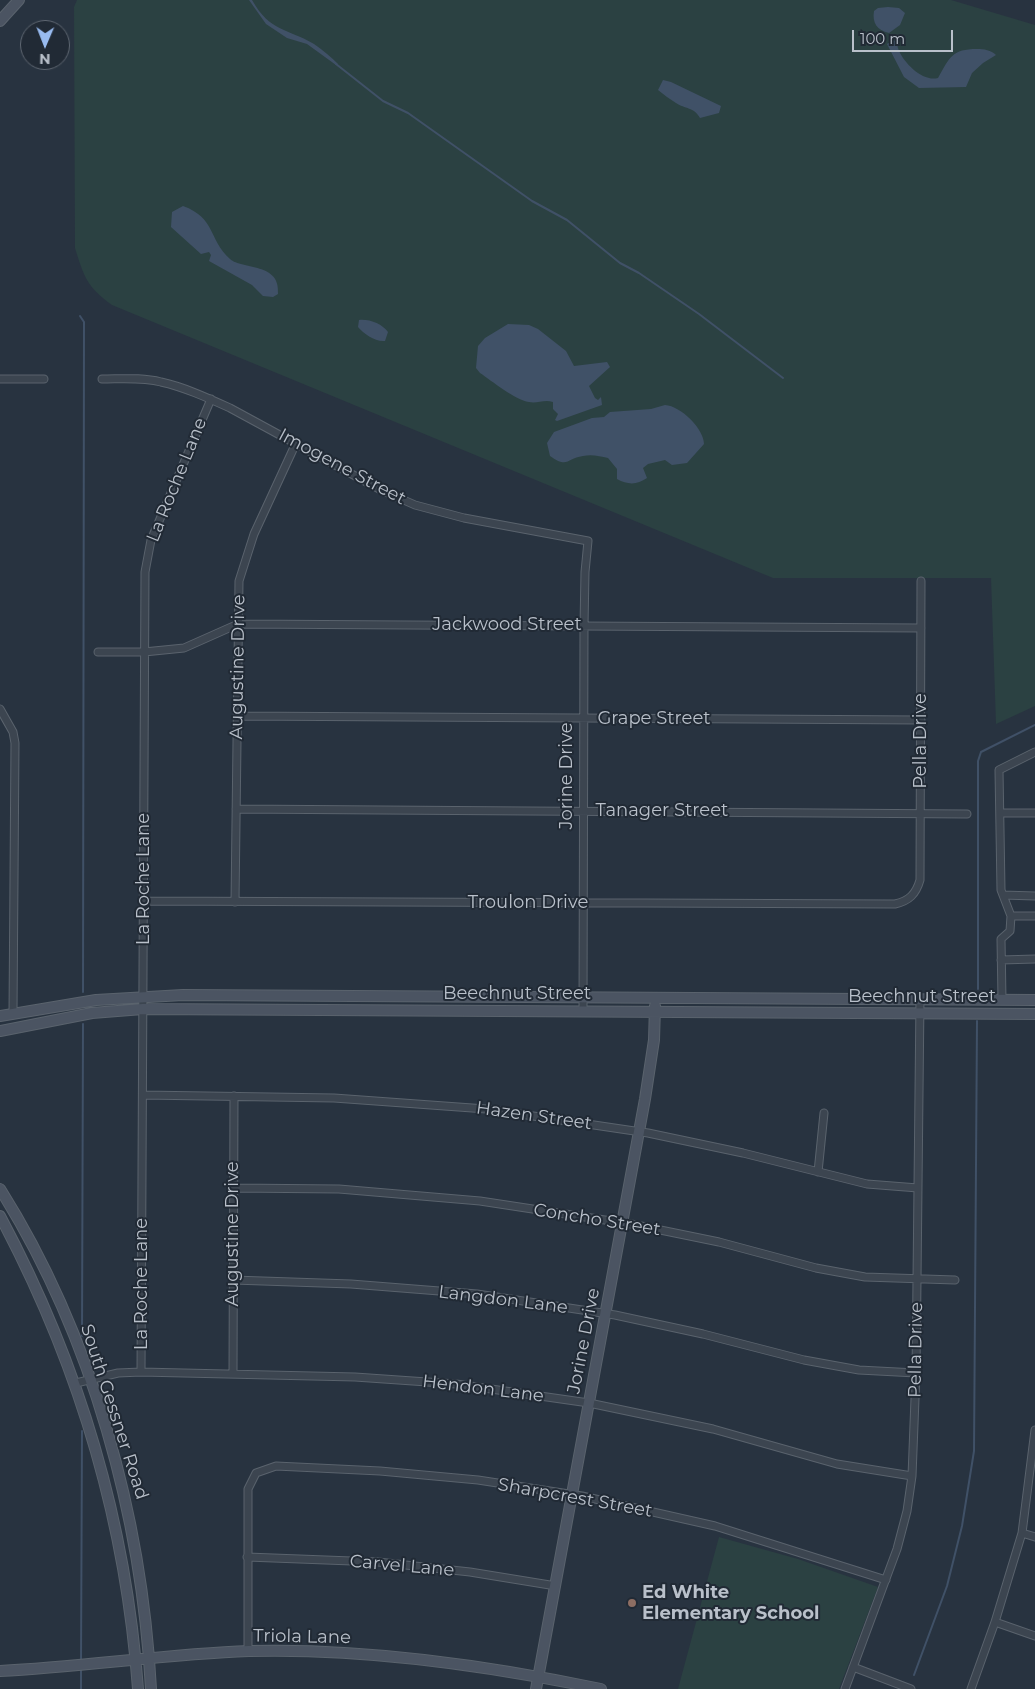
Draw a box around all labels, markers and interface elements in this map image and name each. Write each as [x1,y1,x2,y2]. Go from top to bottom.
north arrow [20,20,70,70]
scale bar [855,20,956,52]
text: 100 m [860,29,905,48]
text: N [39,50,51,68]
street label: La Roche Lane [142,415,212,545]
street label: Imogene Street [275,424,409,510]
street label: Augustine Drive [226,594,250,740]
street label: Jackwood Street [432,614,582,636]
street label: Pella Drive [910,693,932,789]
street label: Grape Street [597,708,711,730]
street label: Jorine Drive [556,722,578,830]
street label: Tanager Street [596,800,728,822]
street label: La Roche Lane [133,813,155,945]
street label: Troulon Drive [468,892,588,914]
street label: Beechnut Street [443,983,591,1005]
street label: Beechnut Street [848,986,996,1008]
street label: Hazen Street [475,1097,593,1135]
street label: Augustine Drive [222,1161,244,1307]
street label: Concho Street [532,1199,662,1241]
street label: La Roche Lane [131,1218,153,1350]
street label: Langdon Lane [437,1281,569,1319]
street label: Jorine Drive [563,1286,605,1396]
street label: Pella Drive [904,1302,928,1398]
street label: South Gessner Road [75,1322,153,1502]
street label: Hendon Lane [421,1371,545,1407]
street label: Sharpcrest Street [496,1474,654,1522]
street label: Carvel Lane [349,1551,455,1581]
place label: Ed White Elementary School [642,1582,819,1625]
marker: Ed White Elementary School [626,1597,638,1609]
street label: Triola Lane [253,1625,351,1649]

